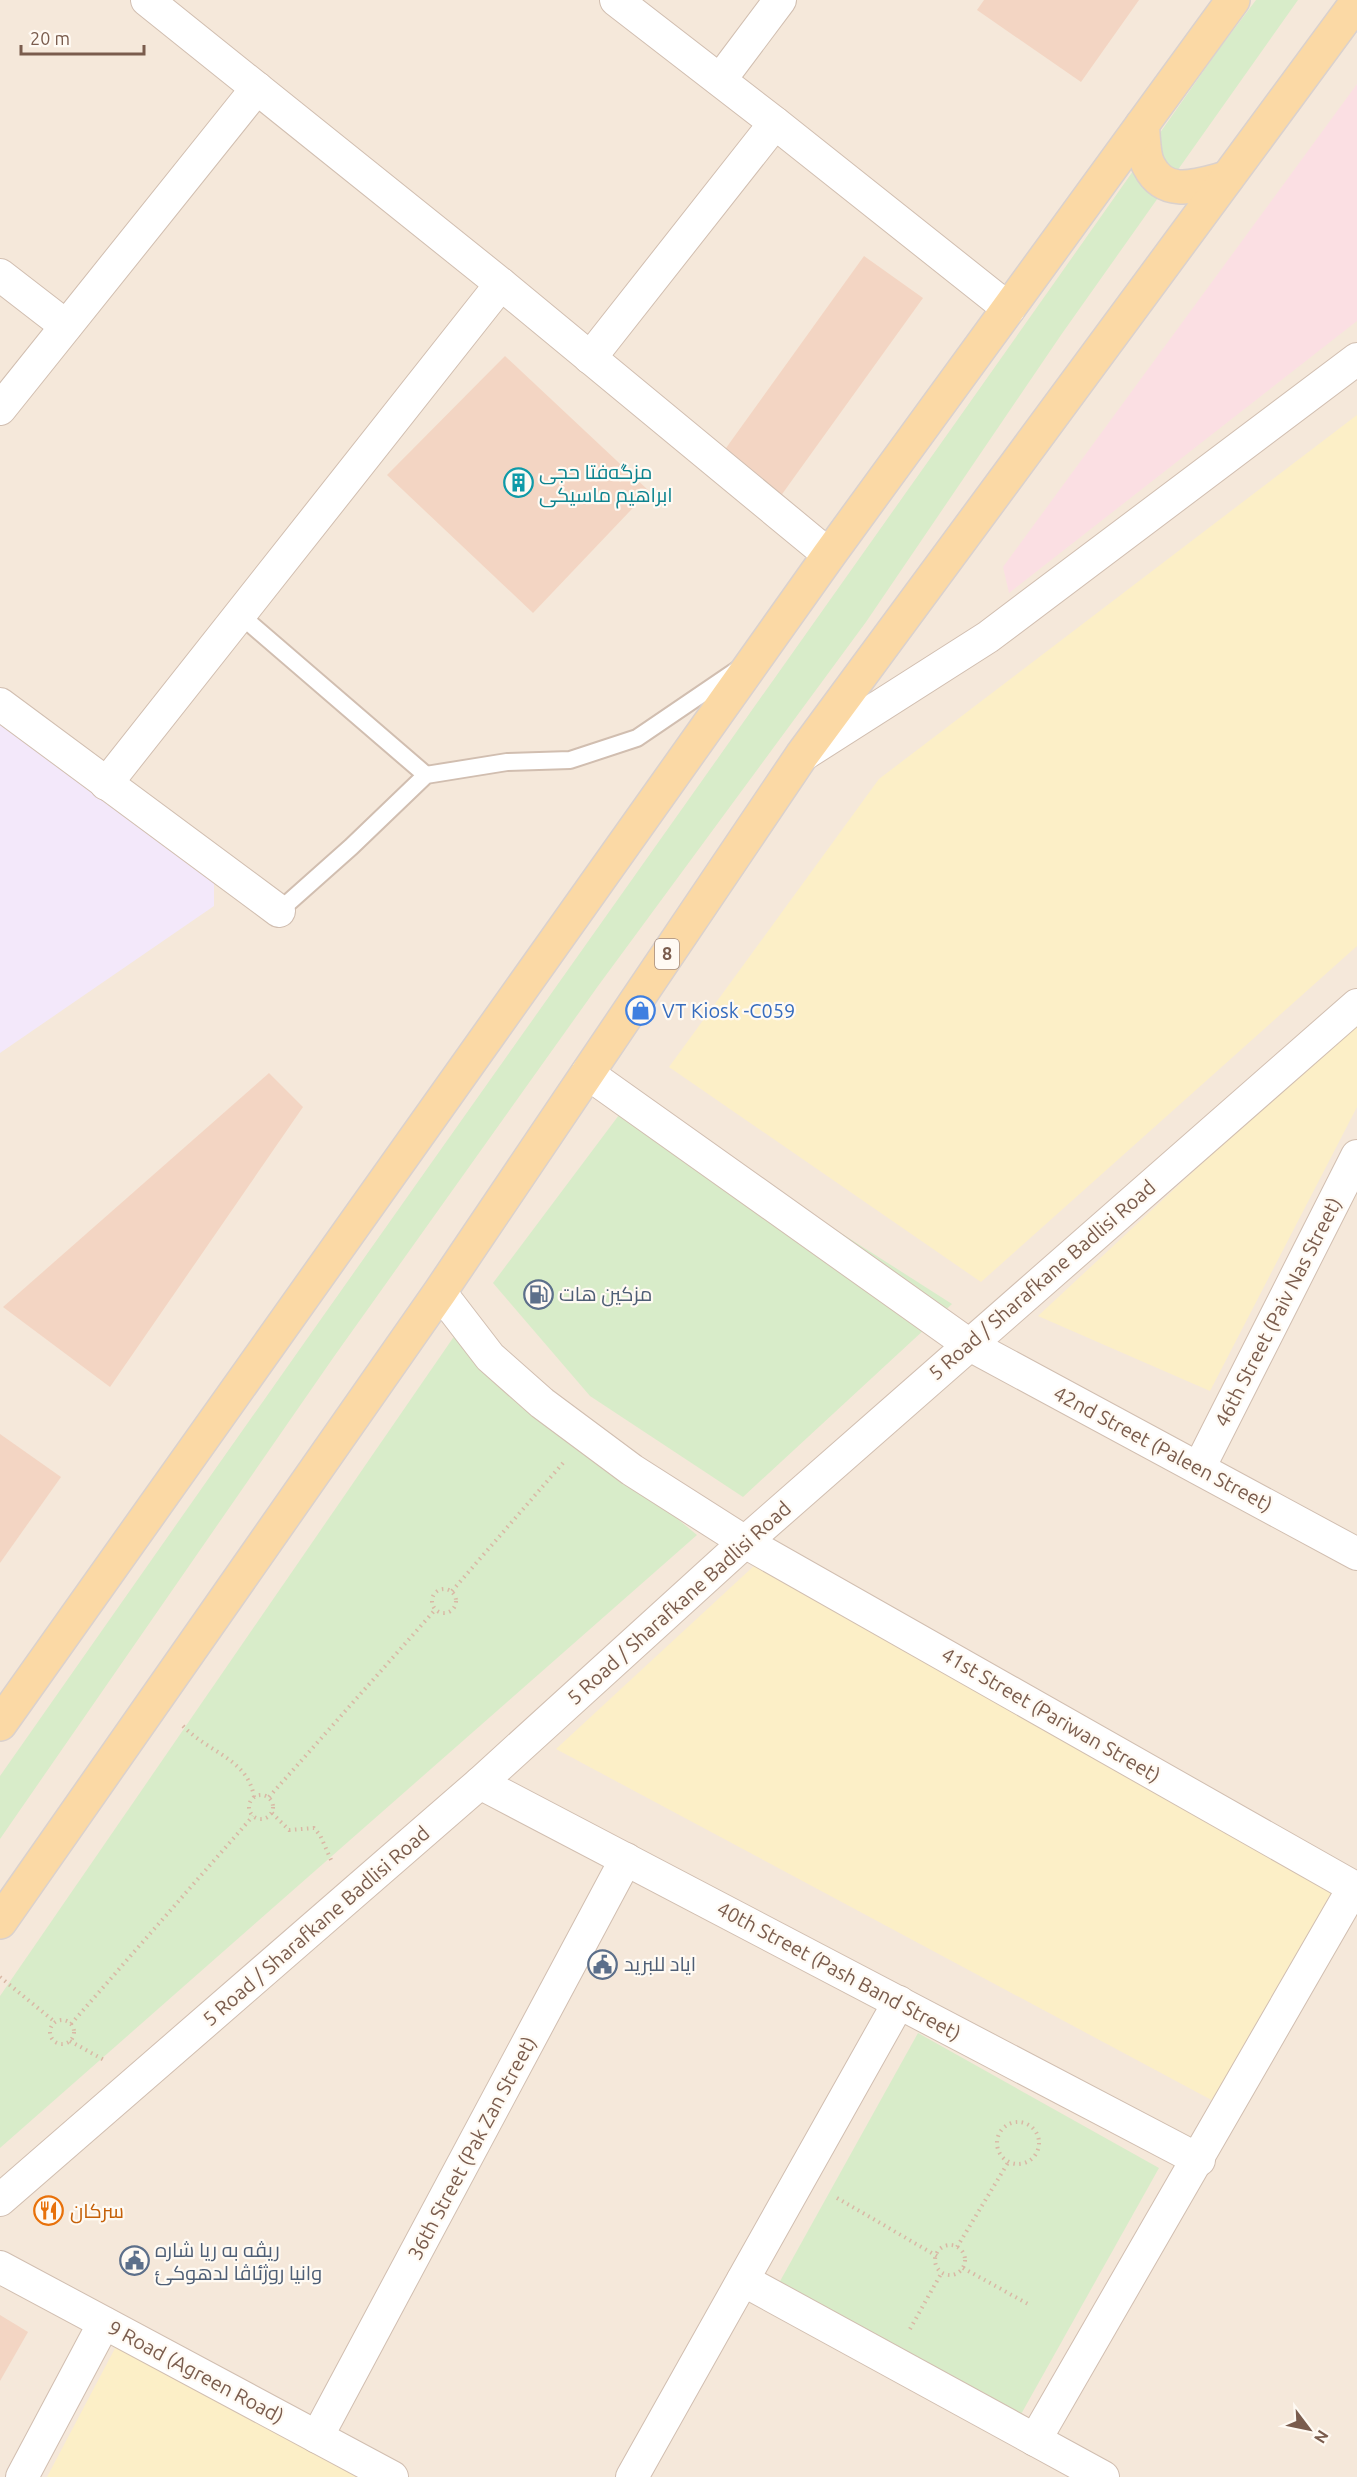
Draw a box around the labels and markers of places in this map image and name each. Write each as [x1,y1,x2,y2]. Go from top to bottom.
place label: مزگه‌فتا حجی ابراهیم ماسیکی [539,460,673,509]
building icon: مزگه‌فتا حجی ابراهیم ماسیکی [502,467,534,499]
shop icon: VT Kiosk -C059 [625,995,657,1027]
place label: VT Kiosk -C059 [662,999,795,1022]
fuel station icon: مزكين هات [522,1278,554,1310]
place label: مزكين هات [559,1282,652,1307]
public building icon: اياد للبريد [587,1948,619,1980]
place label: اياد للبريد [624,1952,696,1976]
restaurant icon: سركان [33,2195,65,2227]
place label: سركان [70,2199,124,2224]
place label: ريڤه به ريا شاره وانيا روژئاڤا لدهوكئ [155,2238,322,2286]
public building icon: ريڤه به ريا شاره وانيا روژئاڤا لدهوكئ [118,2245,150,2277]

